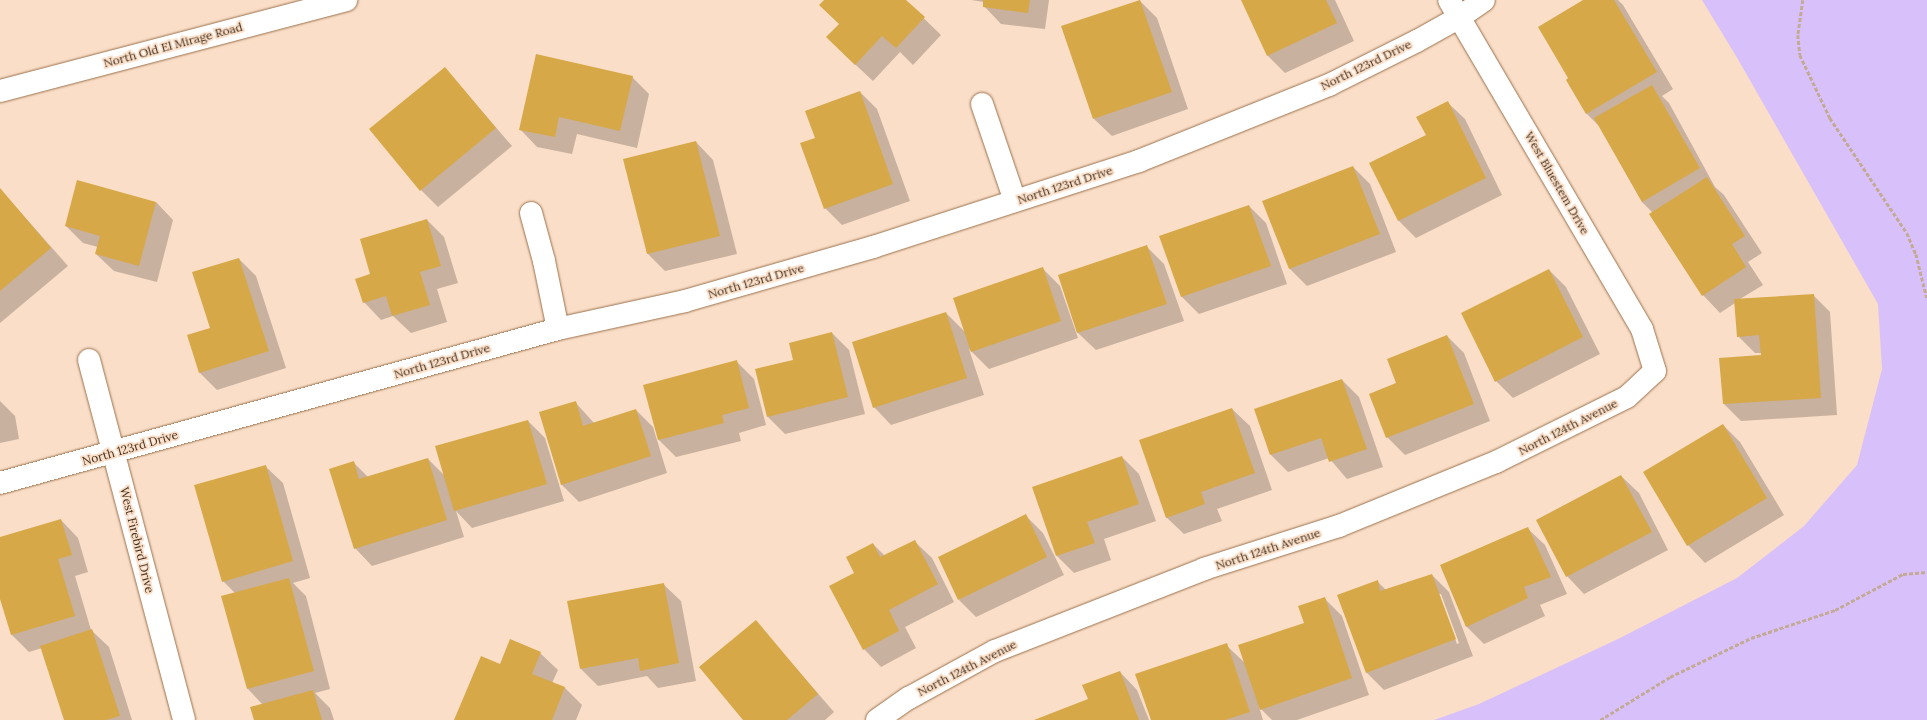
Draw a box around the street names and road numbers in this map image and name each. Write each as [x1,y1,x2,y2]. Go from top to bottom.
street label: North Old El Mirage Road [102,20,244,70]
street label: North 123rd Drive [1318,37,1414,93]
street label: West Bluestem Drive [1522,129,1592,237]
street label: North 123rd Drive [1016,163,1114,207]
street label: North 123rd Drive [706,260,806,302]
street label: North 123rd Drive [392,340,492,382]
street label: North 124th Avenue [1516,396,1620,458]
street label: North 123rd Drive [80,427,180,469]
street label: West Firebird Drive [117,486,157,594]
street label: North 124th Avenue [1214,525,1322,573]
street label: North 124th Avenue [915,637,1019,699]

